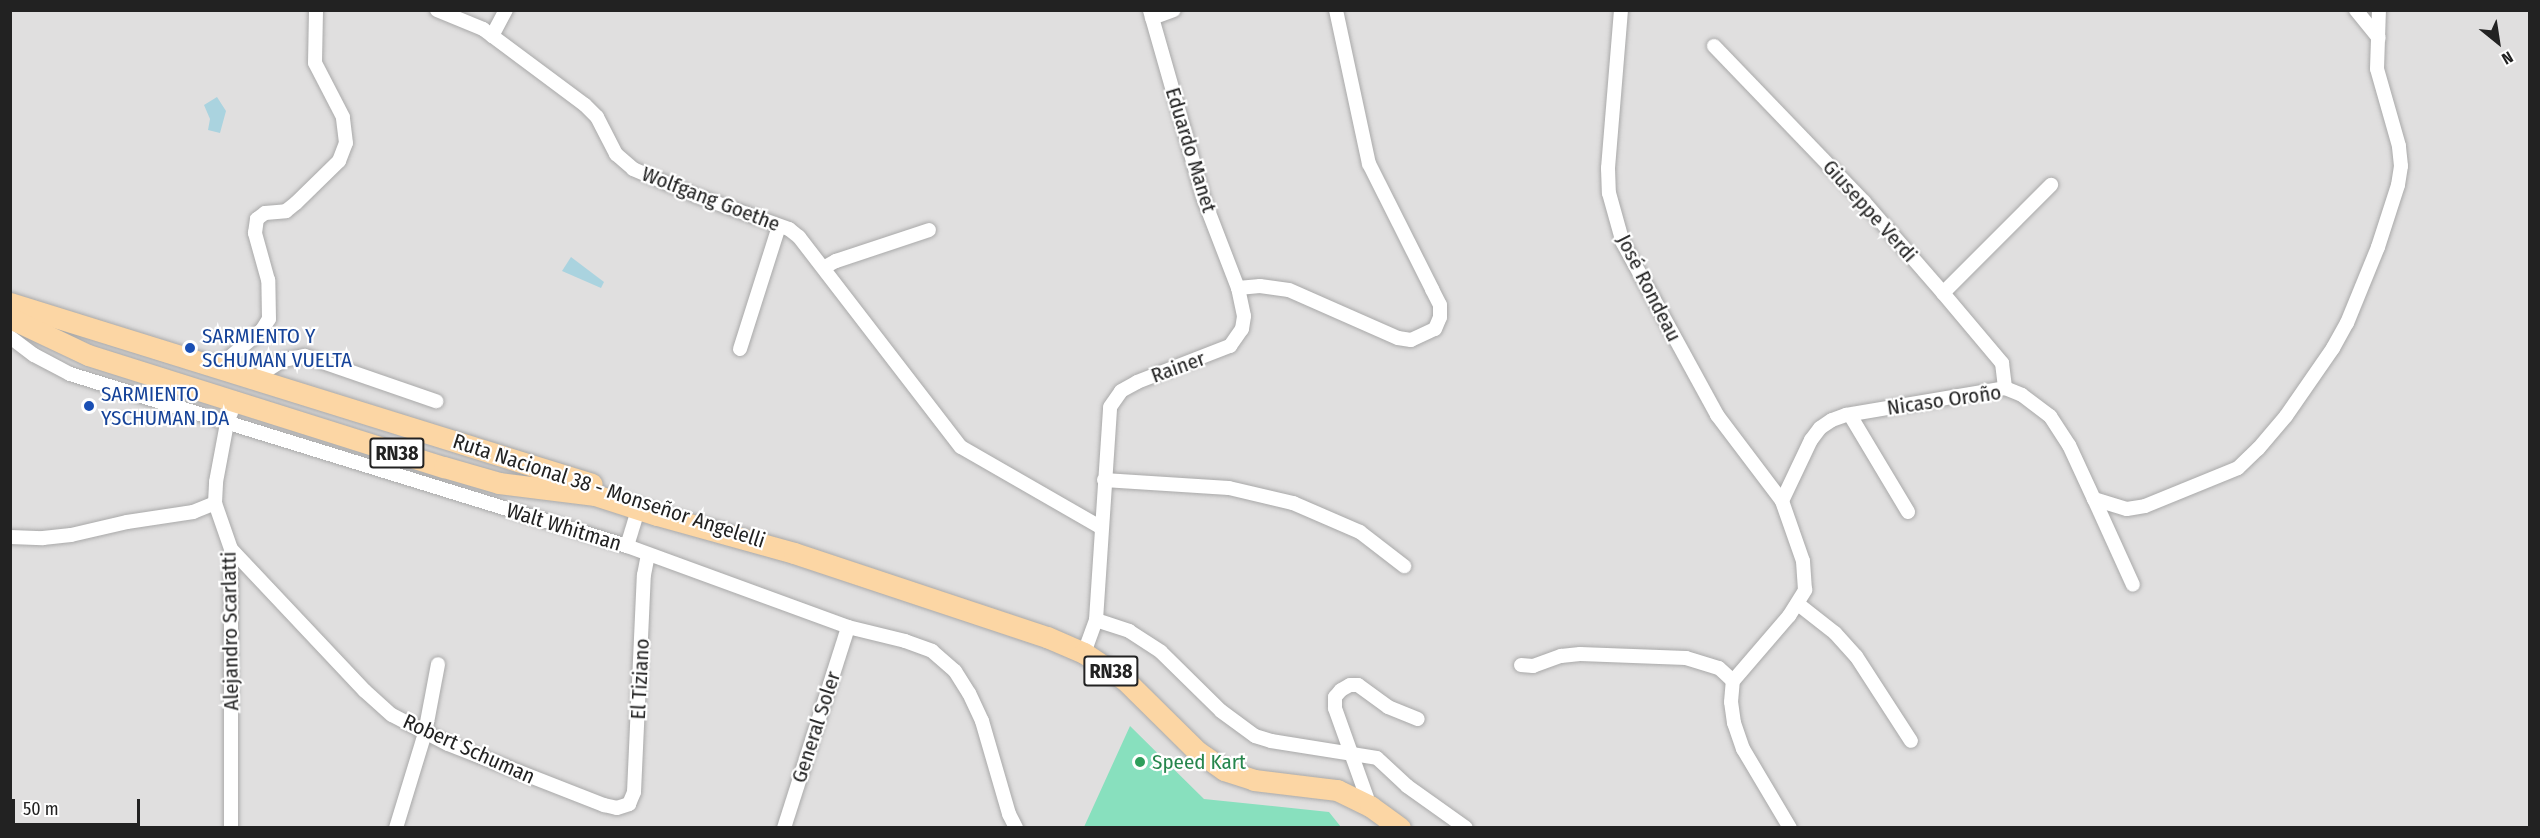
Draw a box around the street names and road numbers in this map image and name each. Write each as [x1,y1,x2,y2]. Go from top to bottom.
street label: Eduardo Manet [1160,84,1222,216]
street label: Giuseppe Verdi [1817,155,1923,267]
street label: Wolfgang Goethe [638,161,784,237]
street label: José Rondeau [1611,230,1687,346]
street label: Rainer [1148,346,1208,388]
street label: Nicaso Oroño [1885,380,2003,420]
street label: Ruta Nacional 38 - Monseñor Angelelli [450,429,768,553]
road number: RN38 [368,436,426,470]
street label: Walt Whitman [503,498,625,556]
street label: Alejandro Scarlatti [216,551,244,711]
street label: El Tiziano [625,638,655,720]
road number: RN38 [1082,654,1140,688]
street label: General Soler [786,668,846,786]
street label: Robert Schuman [399,709,539,789]

